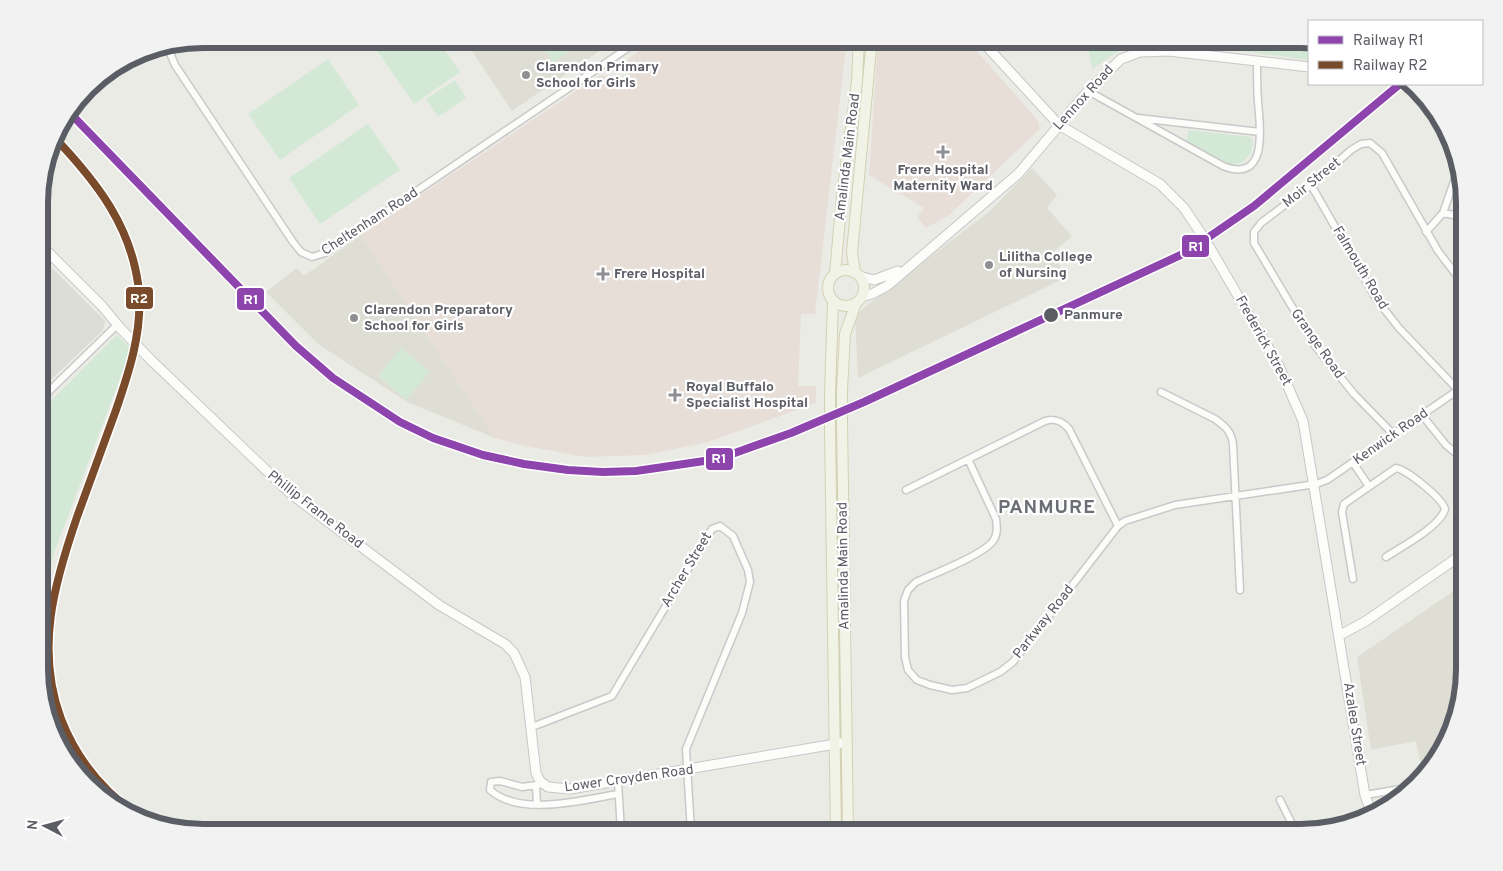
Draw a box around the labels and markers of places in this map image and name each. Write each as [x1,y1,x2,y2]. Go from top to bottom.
place label: Clarendon Primary School for Girls [536,59,659,92]
marker: Clarendon Primary School for Girls [520,69,532,81]
marker: Frere Hospital Maternity Ward [936,145,950,159]
place label: Frere Hospital Maternity Ward [893,162,993,195]
place label: Lilitha College of Nursing [999,249,1093,282]
marker: Lilitha College of Nursing [983,259,995,271]
place label: Frere Hospital [614,266,705,283]
marker: Frere Hospital [596,267,610,281]
place label: Clarendon Preparatory School for Girls [364,302,513,335]
marker: Panmure [1042,306,1060,324]
place label: Panmure [1064,307,1123,324]
marker: Clarendon Preparatory School for Girls [348,312,360,324]
place label: Royal Buffalo Specialist Hospital [686,379,808,412]
marker: Royal Buffalo Specialist Hospital [668,388,682,402]

